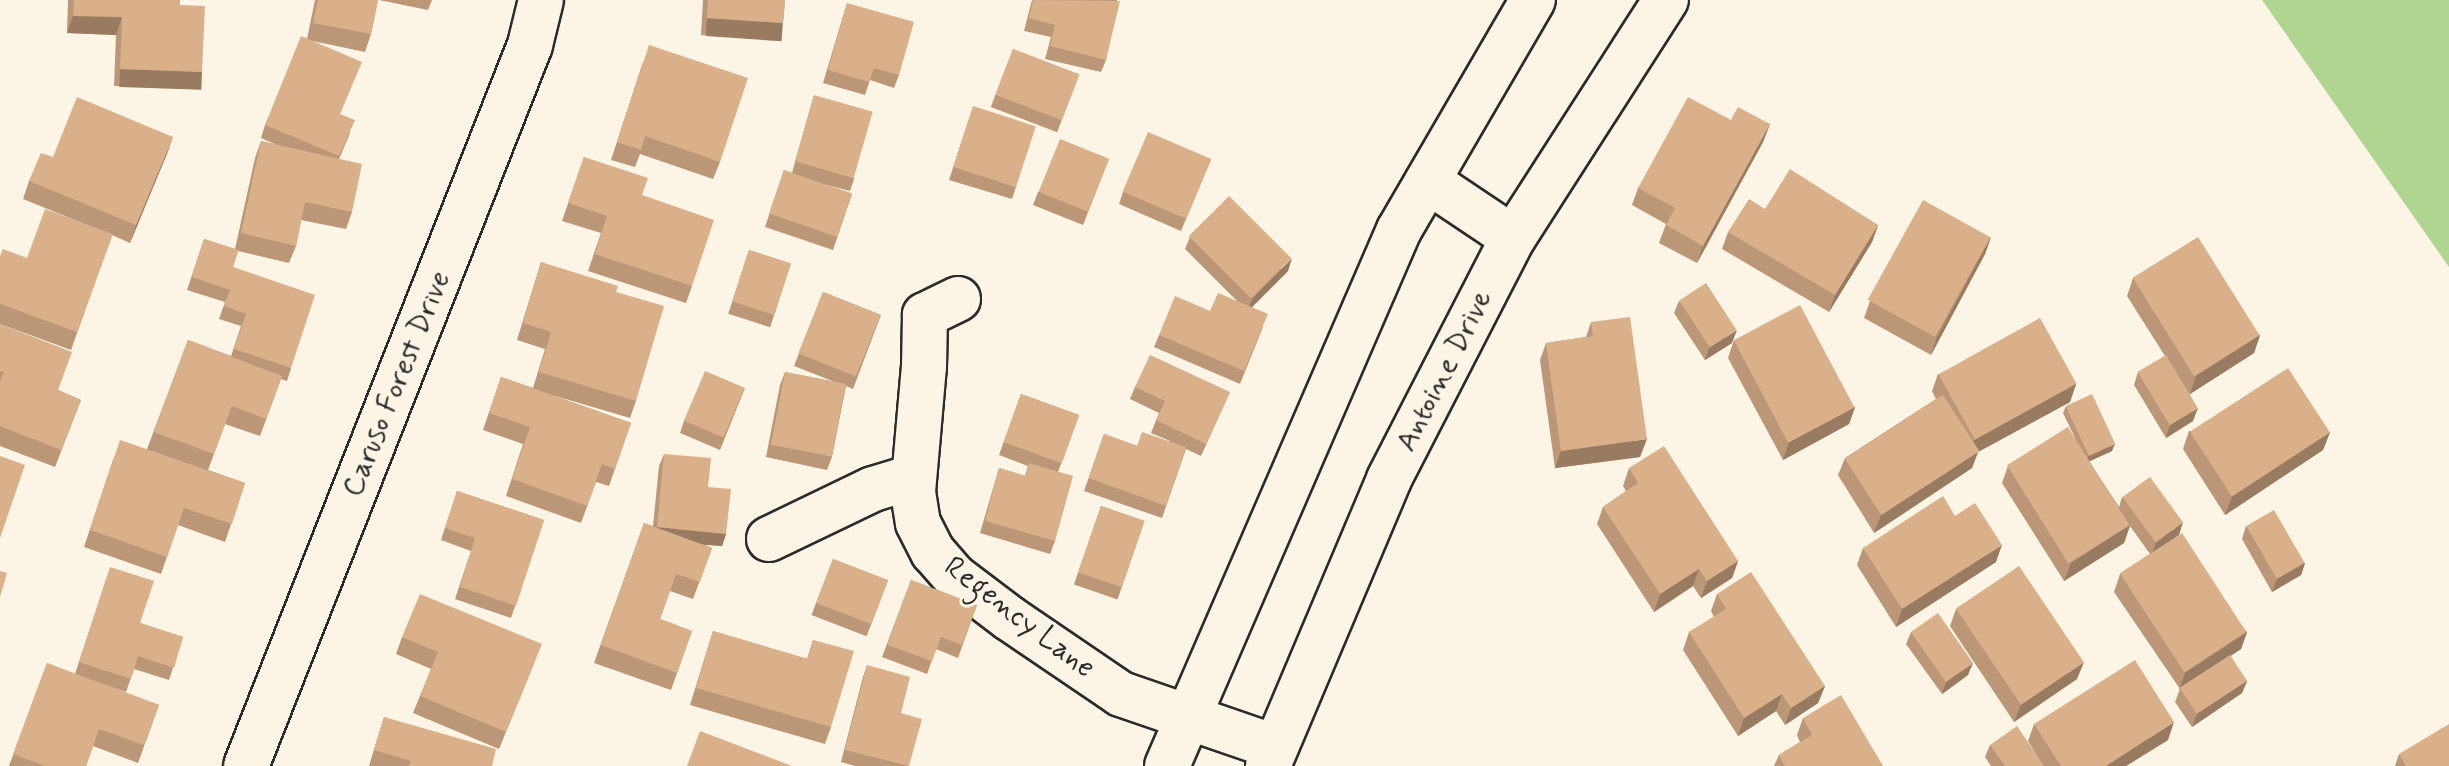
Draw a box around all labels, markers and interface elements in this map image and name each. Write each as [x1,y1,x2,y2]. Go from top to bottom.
street label: Caruso Forest Drive [335,266,459,502]
street label: Antoine Drive [1389,284,1501,458]
street label: Regency Lane [935,549,1103,687]

